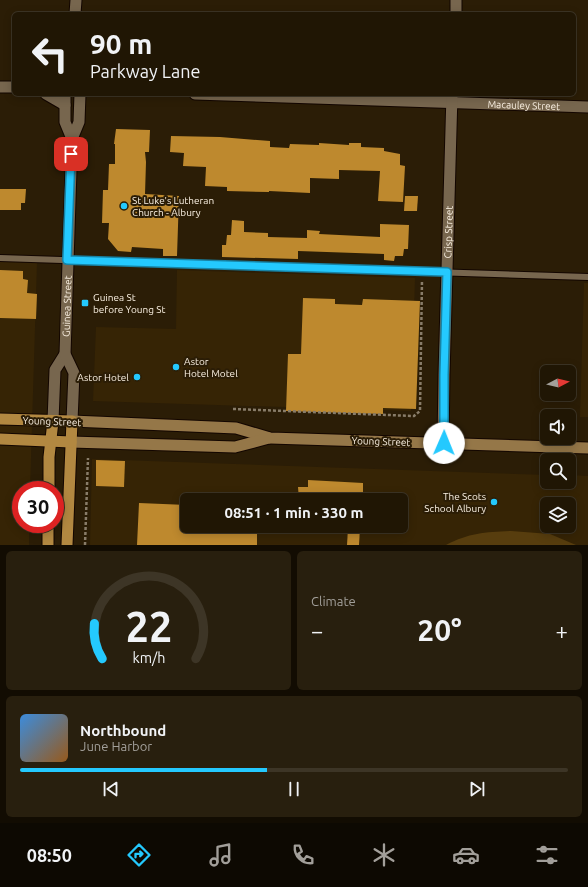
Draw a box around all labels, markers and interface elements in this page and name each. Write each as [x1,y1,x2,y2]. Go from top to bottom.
icon: left [24,28,76,80]
text: 90 m [90,28,152,59]
text: Parkway Lane [90,61,200,81]
street label: Macauley Street [487,99,560,112]
pin [54,137,88,171]
icon: arrive [60,143,82,165]
place label: St Luke's Lutheran Church - Albury [132,195,214,218]
marker: St Luke's Lutheran Church - Albury [119,201,129,211]
street label: Crisp Street [442,205,455,259]
street label: Guinea Street [61,275,74,337]
place label: Guinea St before Young St [93,292,166,315]
marker: Guinea St before Young St [80,298,90,308]
place label: Astor Hotel Motel [184,356,238,379]
marker: Astor Hotel Motel [171,362,181,372]
north arrow [540,365,576,401]
map controls [540,365,576,533]
place label: Astor Hotel [77,372,129,383]
marker: Astor Hotel [132,372,142,382]
button: sound [540,409,576,445]
street label: Young Street [23,415,82,428]
position arrow [423,422,465,464]
street label: Young Street [352,435,411,448]
button: search [540,453,576,489]
speed limit sign: 30 [12,481,64,533]
place label: The Scots School Albury [424,491,486,514]
marker: The Scots School Albury [489,497,499,507]
button: layers [540,497,576,533]
text: 08:51 · 1 min · 330 m [225,504,363,521]
text: Climate [311,594,356,608]
text: 22 [125,602,172,649]
text: 20° [417,613,462,647]
text: − [311,618,323,643]
text: + [556,618,568,643]
text: km/h [132,649,165,665]
text: Northbound [80,722,166,739]
text: June Harbor [80,739,152,753]
icon: previous [100,778,122,800]
icon: pause [283,778,305,800]
icon: next [466,778,488,800]
icon: directions [125,841,153,869]
icon: music [207,841,235,869]
icon: phone [289,841,317,869]
icon: climate [370,841,398,869]
icon: car [452,841,480,869]
icon: filters [533,841,561,869]
text: 08:50 [27,845,72,865]

